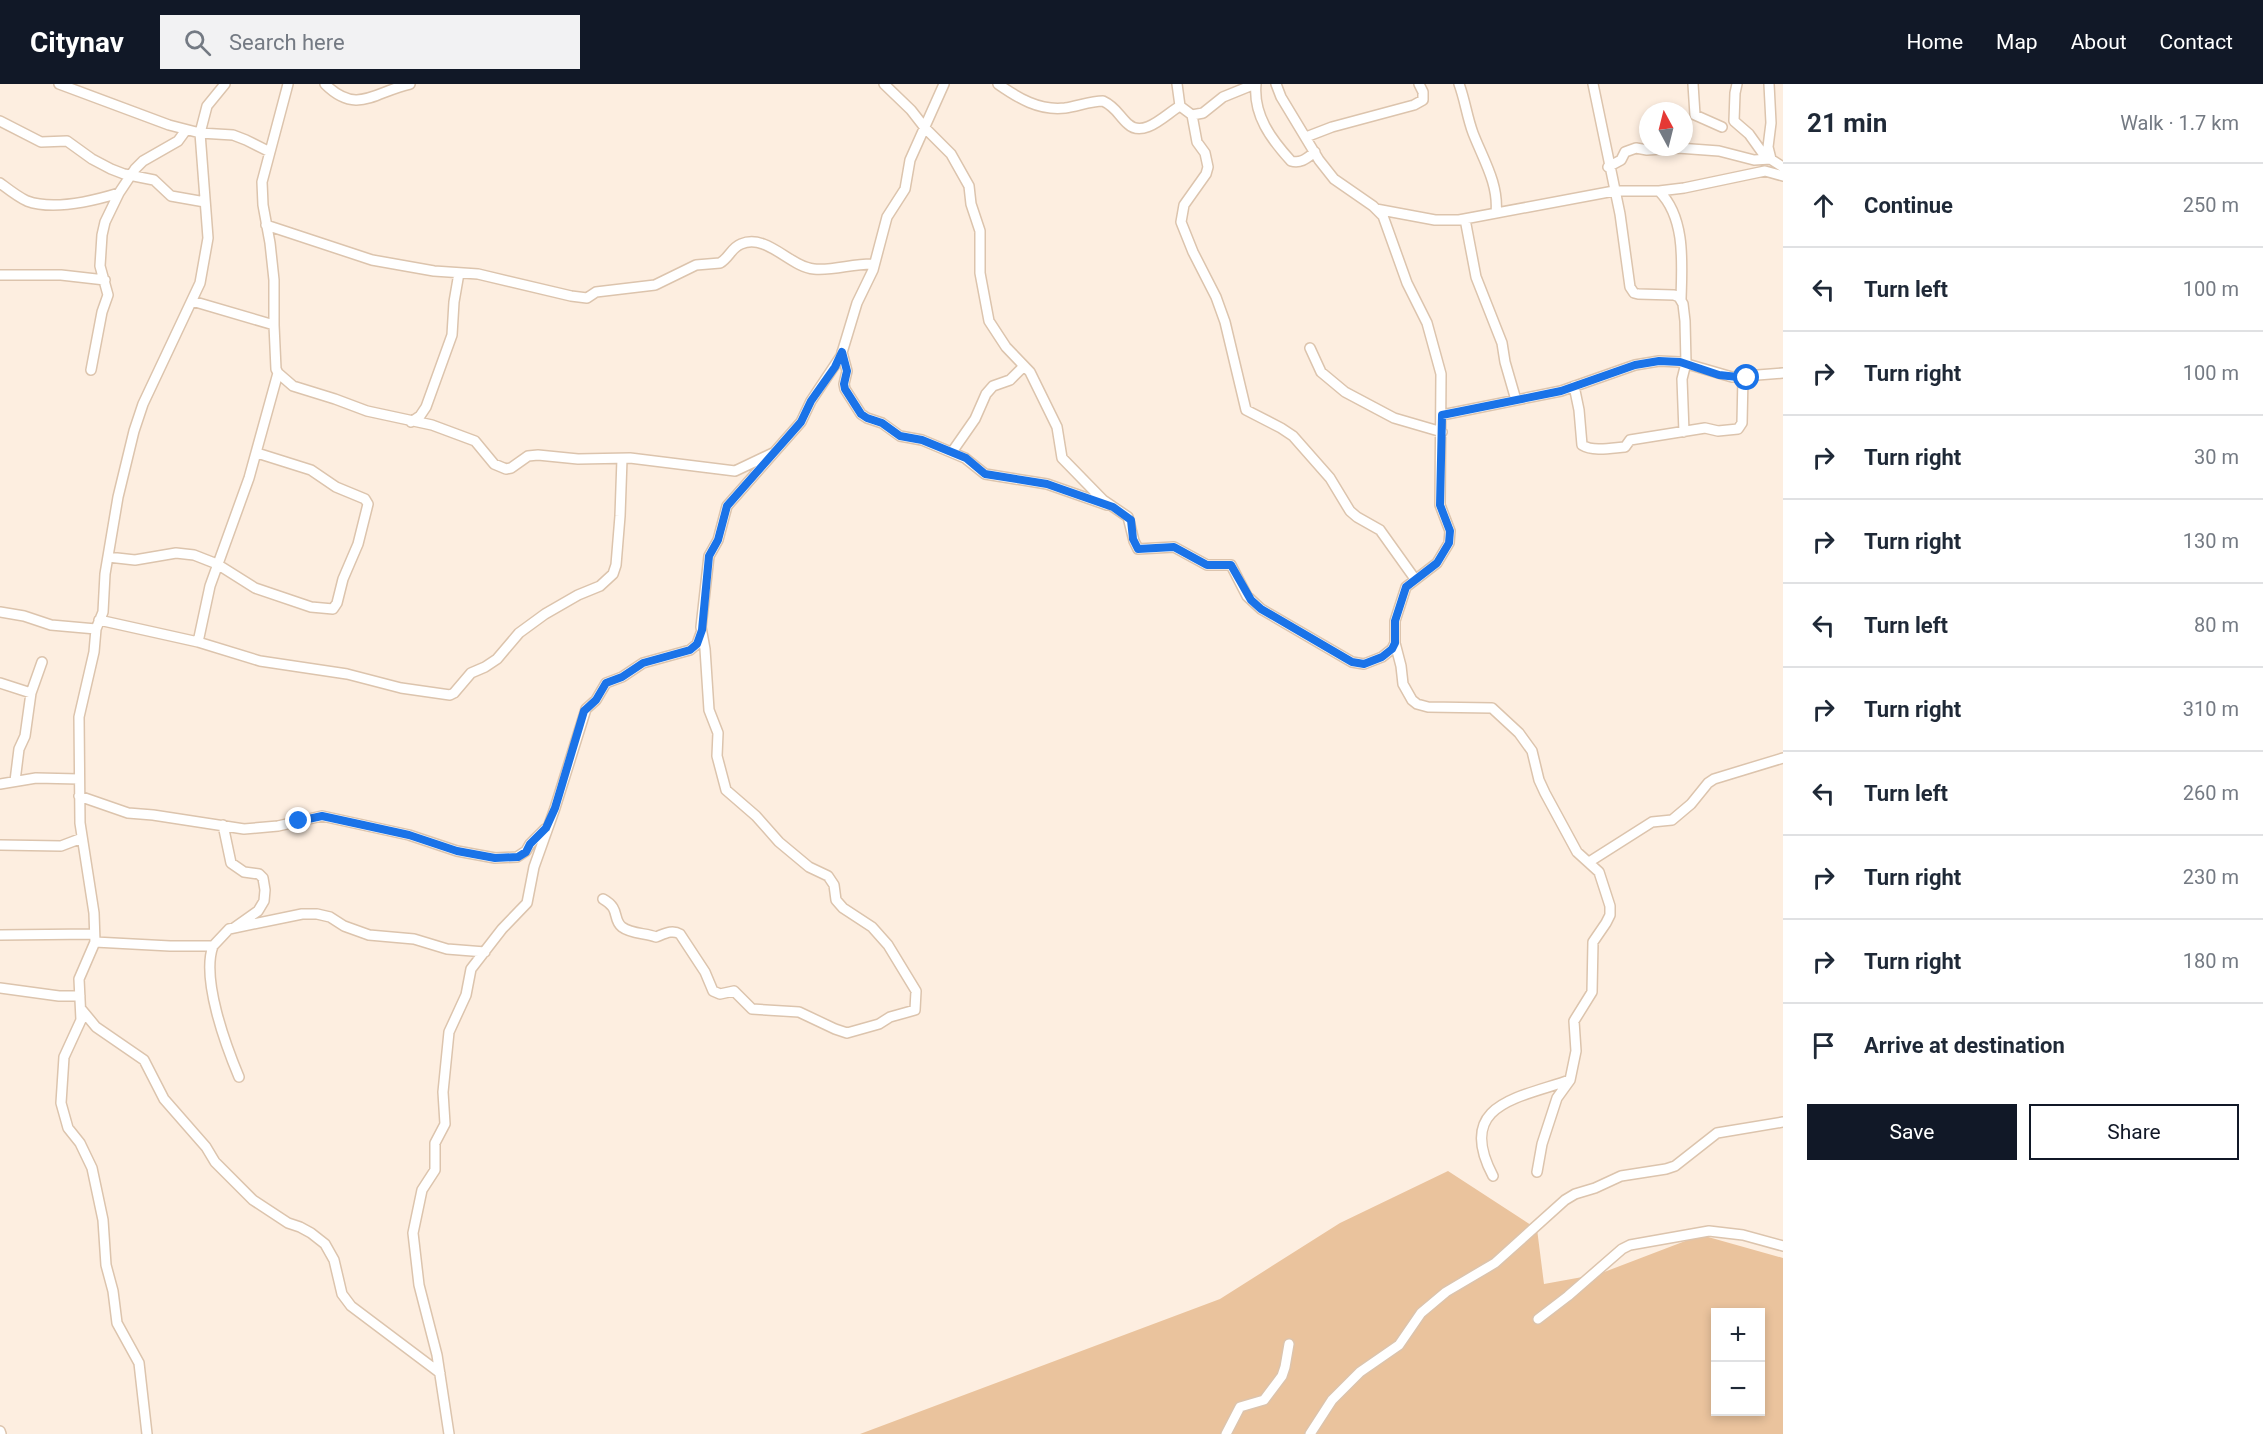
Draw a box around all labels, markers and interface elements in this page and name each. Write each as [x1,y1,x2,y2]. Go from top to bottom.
search box [160,15,580,69]
text: Citynav [30,26,124,59]
icon: search [181,26,214,59]
text: Search here [229,30,345,55]
text: Home [1907,30,1963,54]
text: Map [1996,30,2038,54]
text: About [2071,30,2127,54]
text: Contact [2160,30,2233,54]
north arrow [1639,102,1693,156]
text: 21 min [1807,108,1887,138]
text: Walk · 1.7 km [2120,111,2239,135]
icon: ahead [1807,189,1840,222]
text: Continue [1864,193,1953,218]
text: 250 m [2183,193,2239,217]
icon: left [1807,273,1840,306]
text: Turn left [1864,277,1948,302]
text: 100 m [2183,277,2239,301]
icon: right [1807,357,1840,390]
text: Turn right [1864,361,1961,386]
text: 100 m [2183,361,2239,385]
route start [1733,364,1759,390]
icon: right [1807,441,1840,474]
text: Turn right [1864,445,1961,470]
text: 30 m [2194,445,2239,469]
icon: right [1807,525,1840,558]
text: Turn right [1864,529,1961,554]
text: 130 m [2183,529,2239,553]
icon: left [1807,609,1840,642]
text: Turn left [1864,613,1948,638]
text: 80 m [2194,613,2239,637]
icon: right [1807,693,1840,726]
text: Turn right [1864,697,1961,722]
text: 310 m [2183,697,2239,721]
icon: left [1807,777,1840,810]
text: Turn left [1864,781,1948,806]
text: 260 m [2183,781,2239,805]
route end [285,807,311,833]
icon: right [1807,861,1840,894]
text: Turn right [1864,865,1961,890]
text: 230 m [2183,865,2239,889]
icon: right [1807,945,1840,978]
text: Turn right [1864,949,1961,974]
text: 180 m [2183,949,2239,973]
icon: arrive [1807,1029,1840,1062]
text: Arrive at destination [1864,1033,2065,1058]
button: Save [1807,1104,2017,1160]
button: Share [2029,1104,2239,1160]
map controls [1711,1308,1765,1416]
button: + [1711,1308,1765,1362]
button: − [1711,1362,1765,1416]

